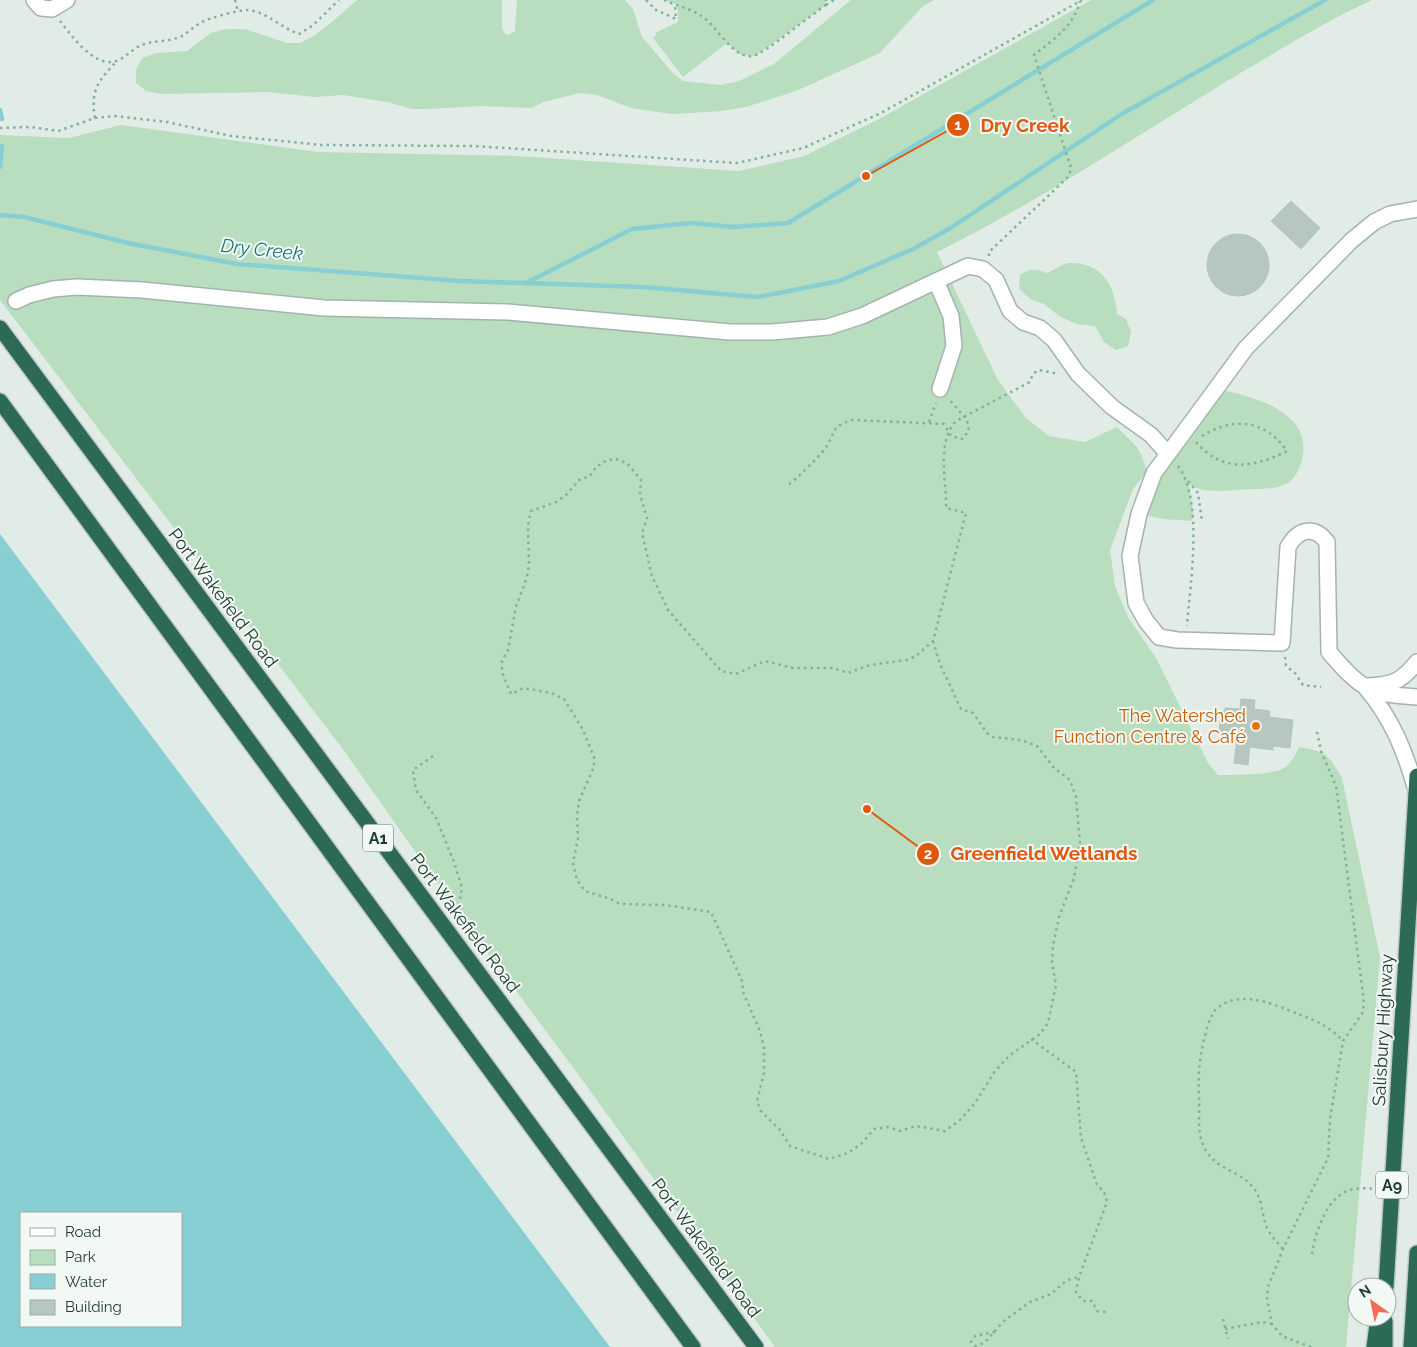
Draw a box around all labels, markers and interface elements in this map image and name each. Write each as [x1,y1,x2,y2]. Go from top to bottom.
callout: Dry Creek [945,108,1080,142]
text: Dry Creek [980,114,1070,136]
text: 1 [954,116,962,134]
water label: Dry Creek [220,234,304,264]
street label: Port Wakefield Road [164,524,283,671]
place label: The Watershed Function Centre & Café [1054,705,1246,747]
marker: The Watershed Function Centre & Café [1250,720,1262,732]
road number: A1 [363,824,393,851]
callout: Greenfield Wetlands [915,837,1148,871]
text: Greenfield Wetlands [951,842,1137,864]
text: 2 [924,845,932,863]
street label: Port Wakefield Road [406,849,525,996]
street label: Salisbury Highway [1368,953,1397,1107]
road number: A9 [1376,1172,1408,1198]
street label: Port Wakefield Road [647,1174,766,1321]
legend [20,1212,182,1327]
text: Road [65,1223,101,1241]
text: Park [65,1248,96,1266]
text: Water [65,1273,108,1291]
north arrow [1347,1277,1397,1327]
text: N [1356,1281,1374,1301]
text: Building [65,1298,122,1316]

